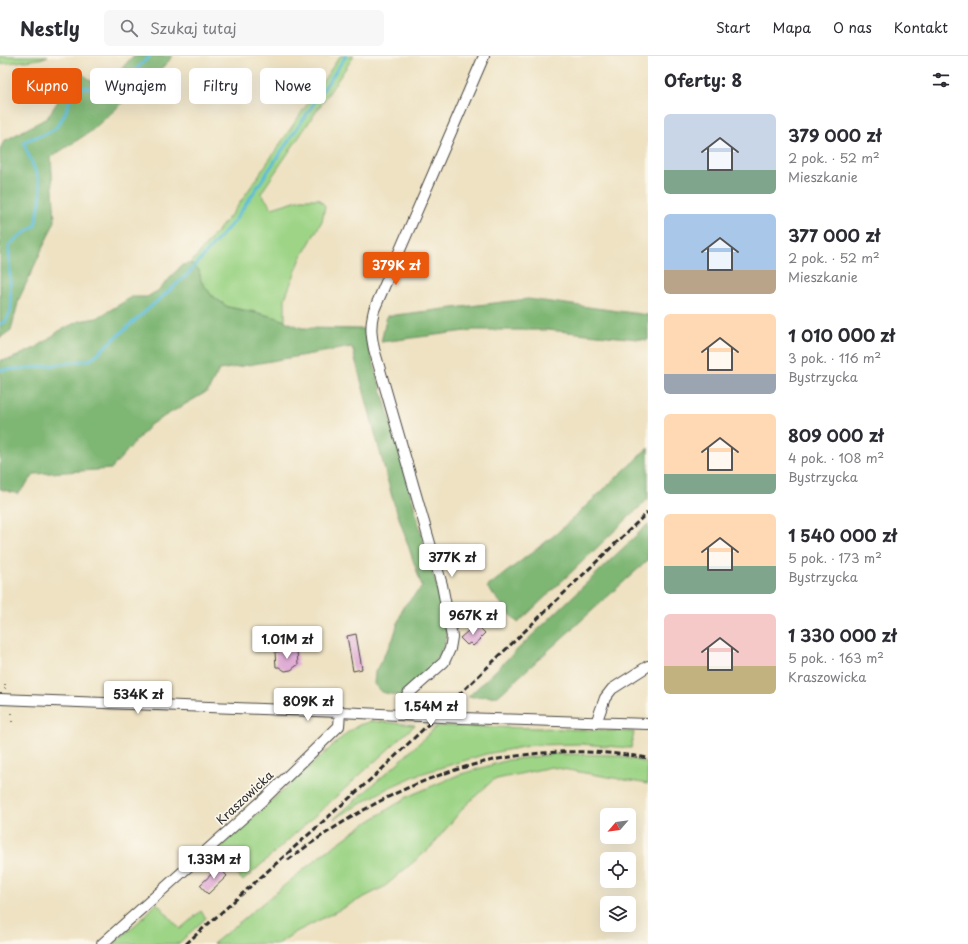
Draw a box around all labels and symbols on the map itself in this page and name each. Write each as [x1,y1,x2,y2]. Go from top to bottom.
pin: 379K zł [359,252,433,286]
pin: 377K zł [415,544,489,578]
pin: 967K zł [436,602,510,636]
pin: 1.01M zł [246,626,328,660]
pin: 534K zł [101,681,175,715]
pin: 809K zł [271,688,345,722]
pin: 1.54M zł [390,693,472,727]
street label: Kraszowicka [212,766,277,829]
north arrow [600,808,636,844]
pin: 1.33M zł [173,846,255,880]

